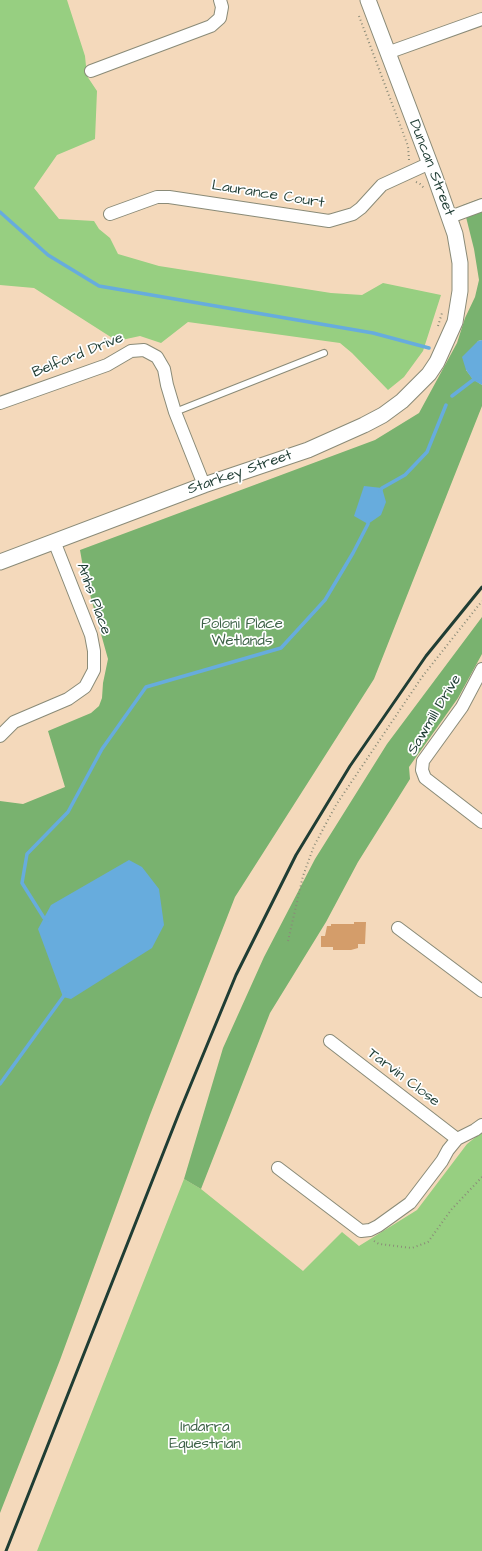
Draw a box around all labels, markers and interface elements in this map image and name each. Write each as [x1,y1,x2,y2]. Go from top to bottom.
street label: Duncan Street [404,117,458,219]
street label: Laurance Court [210,177,326,213]
street label: Belford Drive [30,330,126,382]
street label: Starkey Street [185,447,295,499]
street label: Anhs Place [72,561,114,637]
park label: Poloni Place Wetlands [201,616,283,651]
street label: Sawmill Drive [404,672,466,758]
street label: Tarvin Close [363,1045,443,1111]
park label: Indarra Equestrian [169,1419,241,1454]

